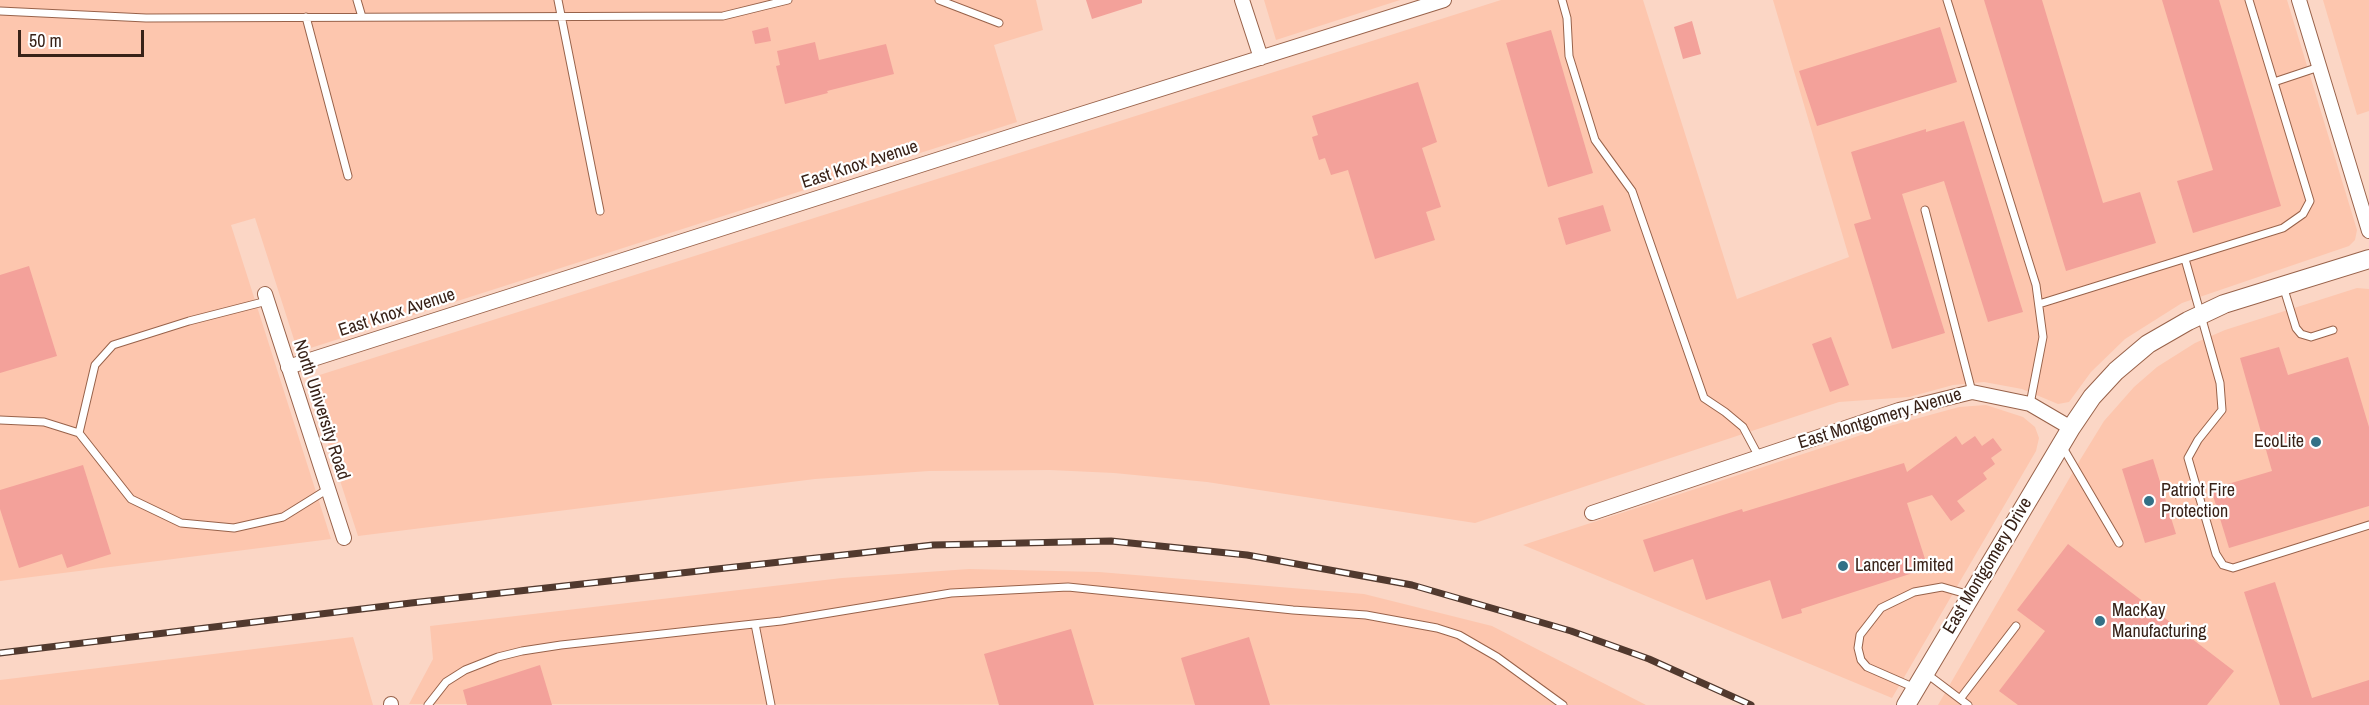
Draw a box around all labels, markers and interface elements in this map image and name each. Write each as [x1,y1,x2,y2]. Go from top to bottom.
scale bar [21,18,147,56]
text: 50 m [29,28,62,53]
street label: East Knox Avenue [799,136,921,194]
street label: East Knox Avenue [336,284,458,342]
street label: North University Road [288,337,354,483]
street label: East Montgomery Avenue [1796,384,1964,454]
place label: EcoLite [2254,431,2304,453]
marker: EcoLite [2309,435,2323,449]
place label: Patriot Fire Protection [2161,480,2235,522]
street label: East Montgomery Drive [1939,494,2037,638]
marker: Patriot Fire Protection [2142,494,2156,508]
place label: Lancer Limited [1855,555,1953,577]
marker: Lancer Limited [1836,559,1850,573]
place label: MacKay Manufacturing [2112,600,2206,642]
marker: MacKay Manufacturing [2093,614,2107,628]

